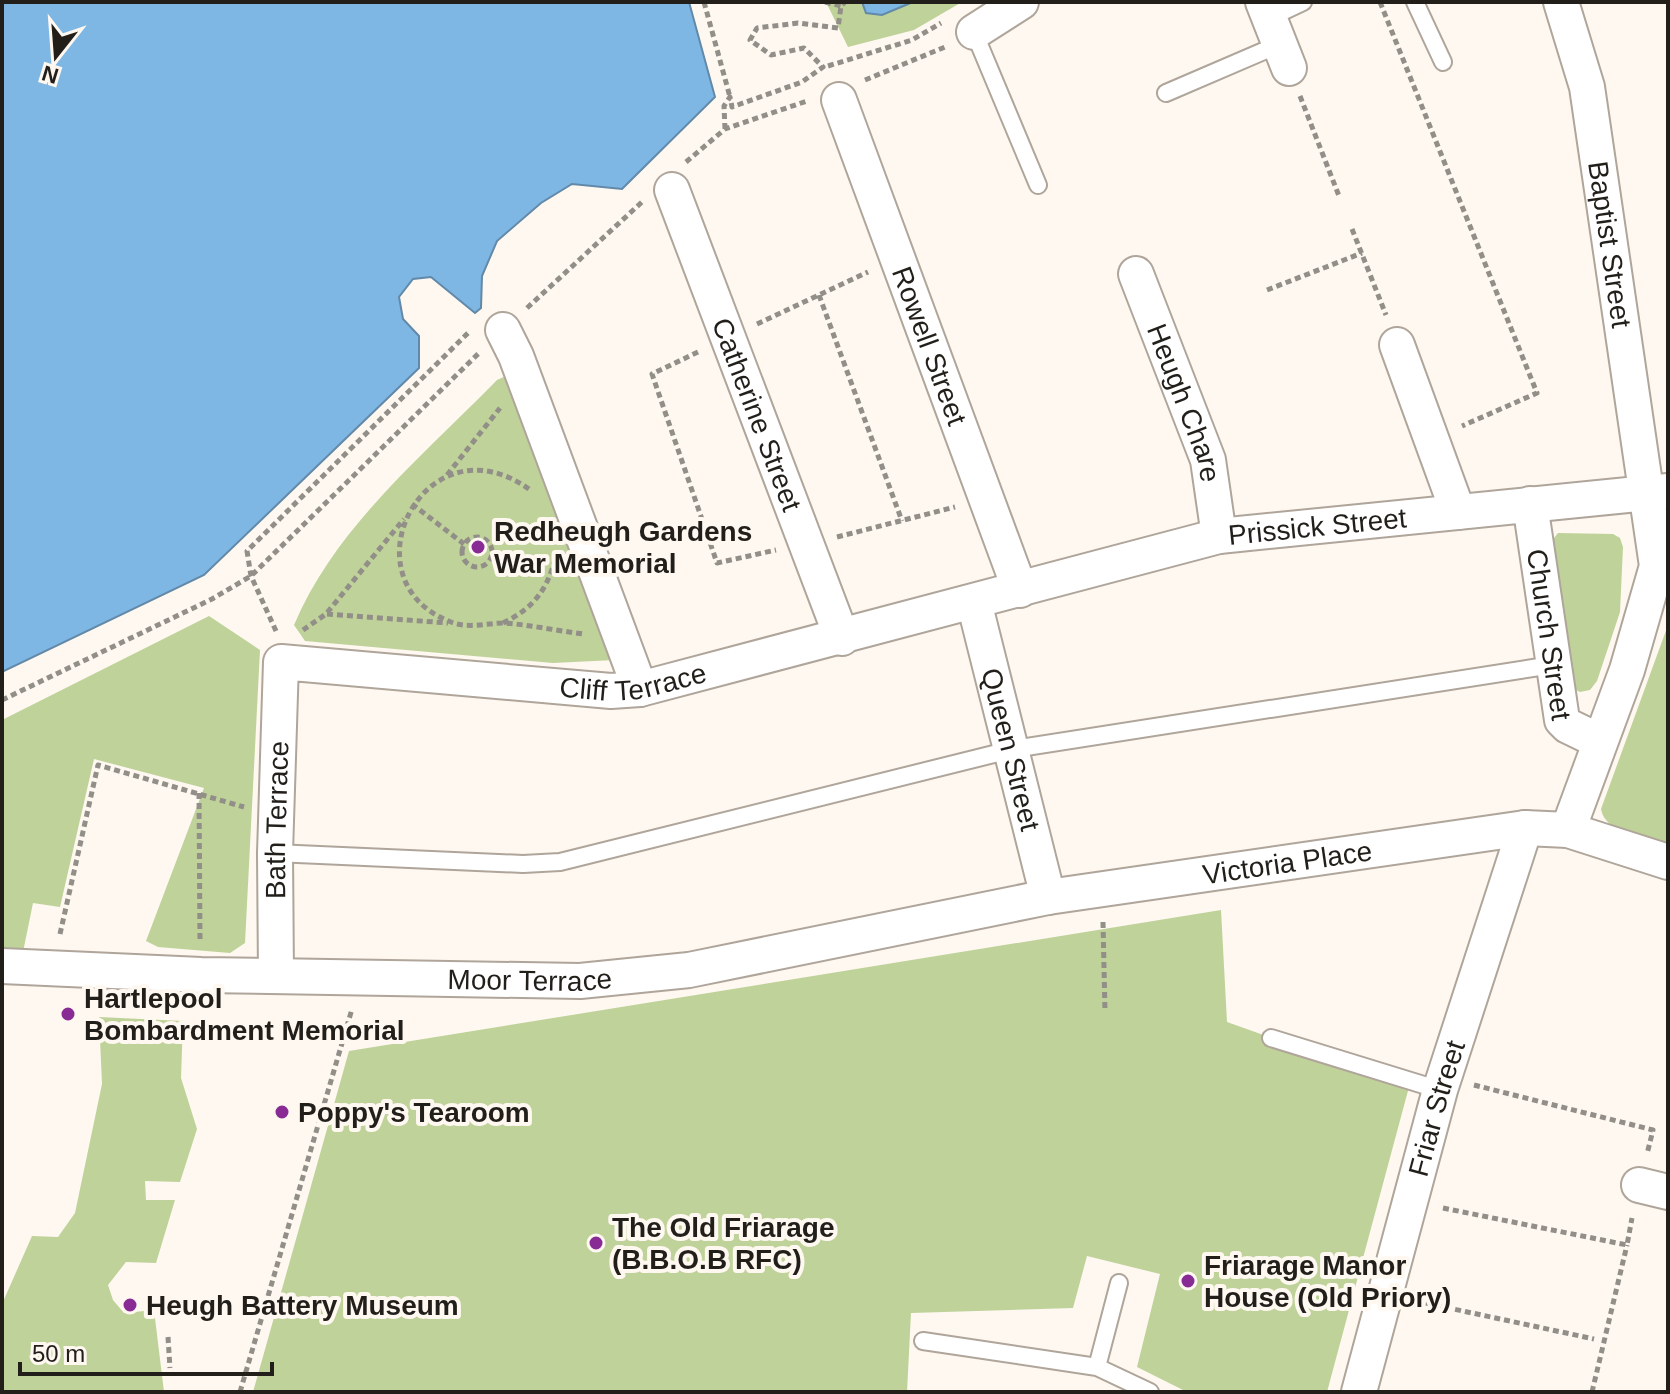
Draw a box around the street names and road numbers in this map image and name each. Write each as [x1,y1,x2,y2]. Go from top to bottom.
street label: Baptist Street [1583,159,1638,330]
street label: Rowell Street [886,262,973,429]
street label: Catherine Street [706,314,808,515]
street label: Heugh Chare [1141,319,1226,484]
street label: Prissick Street [1227,502,1408,551]
street label: Church Street [1521,547,1577,723]
street label: Cliff Terrace [558,657,709,707]
street label: Queen Street [976,665,1046,834]
street label: Bath Terrace [259,740,294,899]
street label: Victoria Place [1201,835,1374,890]
street label: Moor Terrace [447,962,613,997]
street label: Friar Street [1402,1036,1471,1180]

